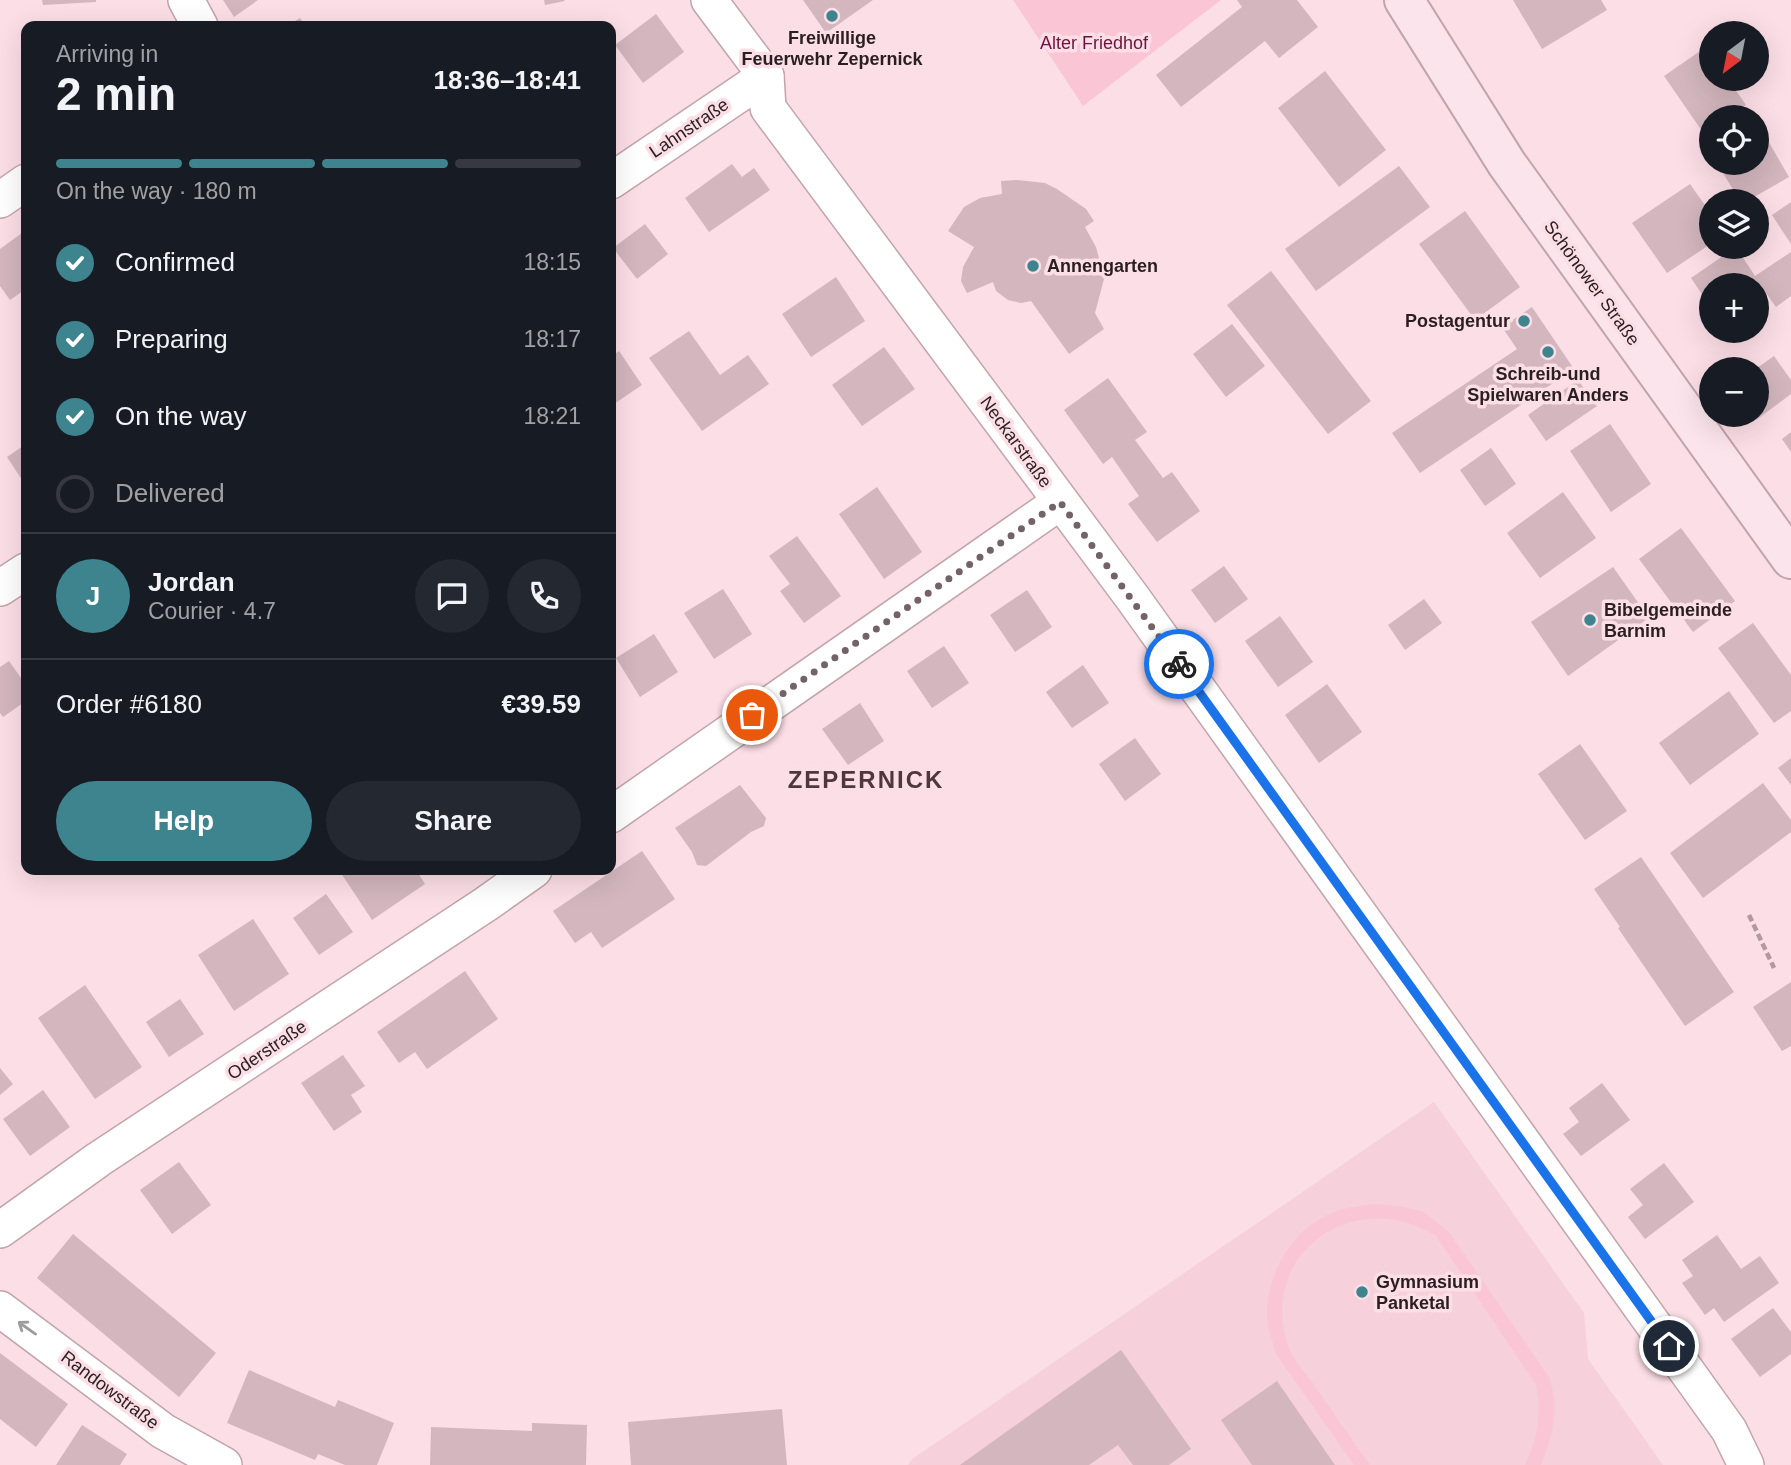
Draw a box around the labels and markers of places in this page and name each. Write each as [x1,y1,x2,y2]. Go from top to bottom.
marker: Freiwillige Feuerwehr Zepernick [824,8,840,24]
place label: Freiwillige Feuerwehr Zepernick [741,28,924,69]
place label: Annengarten [1047,256,1158,276]
marker: Annengarten [1025,258,1041,274]
place label: Postagentur [1405,311,1510,331]
marker: Postagentur [1516,313,1532,329]
marker: Schreib-und Spielwaren Anders [1540,344,1556,360]
place label: Schreib-und Spielwaren Anders [1467,364,1629,405]
place label: Bibelgemeinde Barnim [1604,600,1732,641]
marker: Bibelgemeinde Barnim [1582,612,1598,628]
pin [722,685,782,745]
place label: Gymnasium Panketal [1376,1272,1479,1313]
marker: Gymnasium Panketal [1354,1284,1370,1300]
pin [1639,1316,1699,1376]

